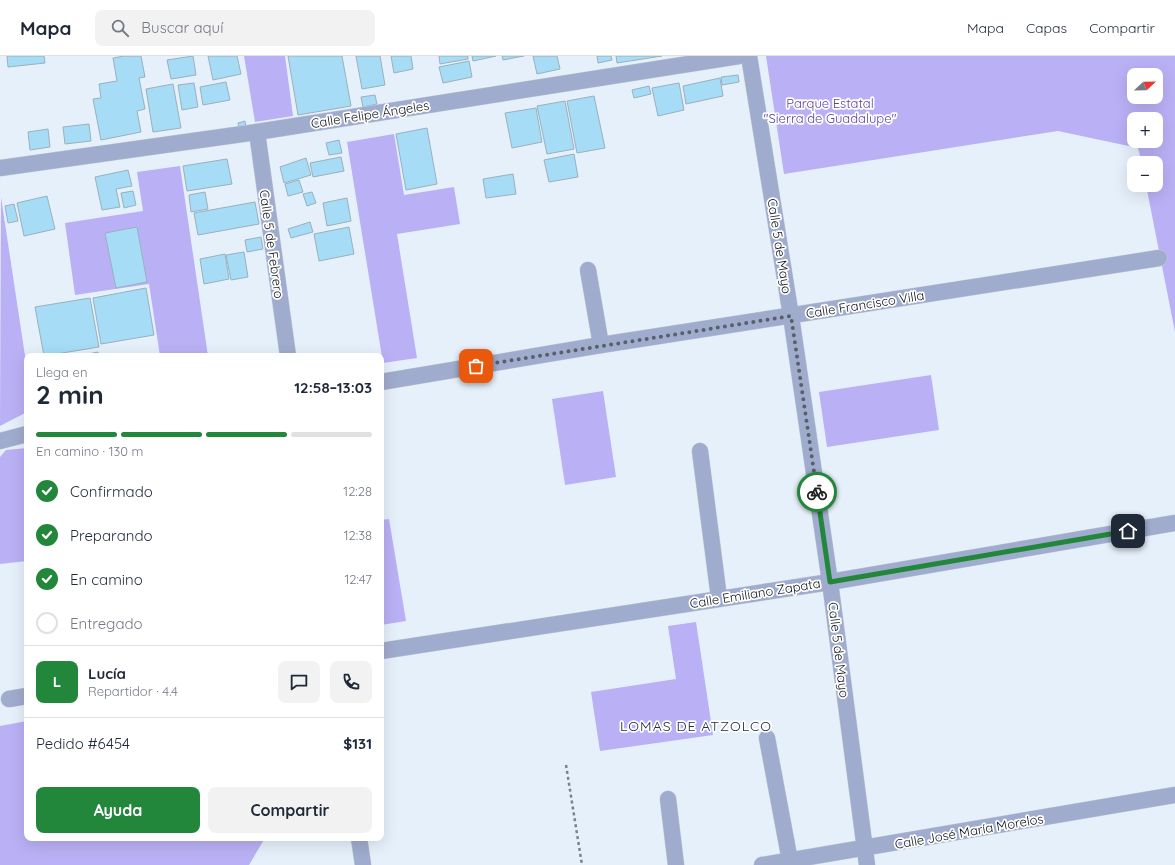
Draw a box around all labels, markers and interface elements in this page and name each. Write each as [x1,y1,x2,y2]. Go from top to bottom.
search box [95,10,375,46]
text: Mapa [20,16,71,40]
icon: search [109,17,131,39]
text: Buscar aquí [141,18,223,37]
text: Mapa [967,19,1004,37]
text: Capas [1026,19,1067,37]
text: Compartir [1089,19,1155,37]
north arrow [1127,68,1163,104]
map controls [1127,68,1163,192]
park label: Parque Estatal "Sierra de Guadalupe" [763,95,897,126]
street label: Calle Felipe Ángeles [310,97,430,131]
button: + [1127,112,1163,148]
button: − [1127,156,1163,192]
street label: Calle 5 de Febrero [256,189,288,299]
street label: Calle 5 de Mayo [765,197,795,295]
street label: Calle Francisco Villa [805,287,925,321]
pin [459,349,493,383]
icon: bag [465,355,487,377]
text: Llega en [36,364,87,380]
text: 2 min [36,378,104,411]
text: 12:58–13:03 [294,378,372,397]
text: En camino · 130 m [36,443,143,459]
courier [797,472,837,512]
icon: check [36,480,58,502]
icon: bike [806,481,828,503]
text: Confirmado [70,482,153,501]
text: 12:28 [343,483,372,499]
pin [1111,514,1145,548]
icon: home [1117,520,1139,542]
icon: check [36,524,58,546]
text: Preparando [70,526,153,545]
text: 12:38 [344,527,372,543]
icon: check [36,568,58,590]
text: En camino [70,570,143,589]
text: 12:47 [344,571,372,587]
street label: Calle Emiliano Zapata [689,575,821,611]
street label: Calle 5 de Mayo [825,601,853,699]
text: Entregado [70,614,143,633]
button: chat [278,661,320,703]
button: phone [330,661,372,703]
text: Lucía [88,664,126,683]
text: L [53,672,61,691]
text: Repartidor · 4.4 [88,683,178,699]
district label: LOMAS DE ATZOLCO [620,717,772,735]
text: Pedido #6454 [36,734,130,753]
text: $131 [343,734,372,753]
button: Ayuda [36,787,200,833]
button: Compartir [208,787,372,833]
street label: Calle José María Morelos [893,810,1045,852]

